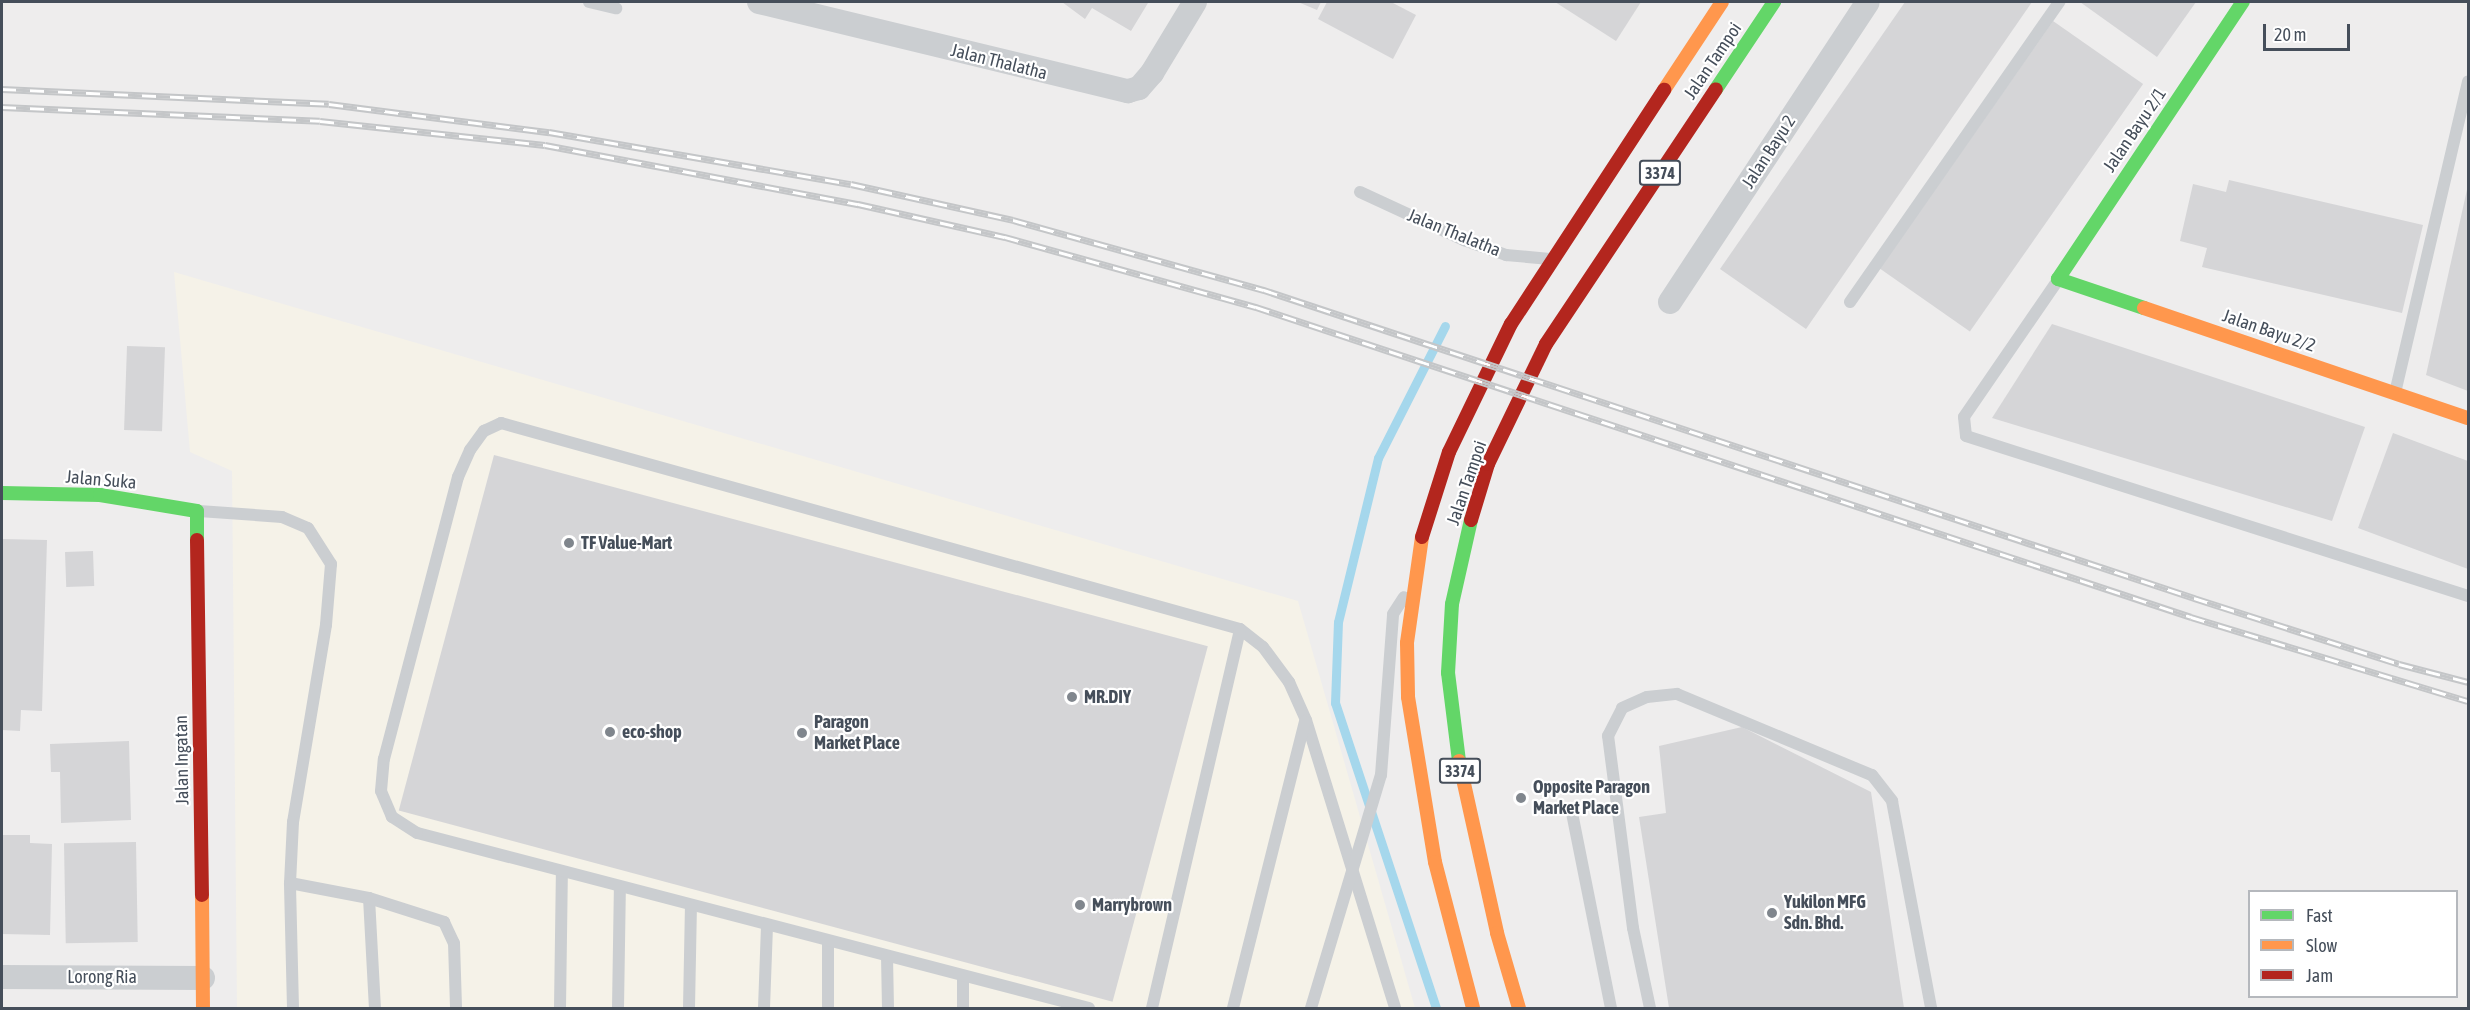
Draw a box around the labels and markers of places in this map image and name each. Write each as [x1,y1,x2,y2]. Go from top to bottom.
place label: TF Value-Mart [581,532,672,554]
marker: TF Value-Mart [562,536,576,550]
place label: MR.DIY [1084,686,1131,708]
marker: MR.DIY [1065,690,1079,704]
place label: Paragon Market Place [814,712,900,754]
place label: eco-shop [622,721,682,743]
marker: eco-shop [603,725,617,739]
marker: Paragon Market Place [795,726,809,740]
place label: Opposite Paragon Market Place [1533,777,1650,820]
marker: Opposite Paragon Market Place [1514,791,1528,805]
place label: Yukilon MFG Sdn. Bhd. [1784,892,1866,934]
place label: Marrybrown [1092,894,1172,916]
marker: Marrybrown [1073,898,1087,912]
marker: Yukilon MFG Sdn. Bhd. [1765,906,1779,920]

